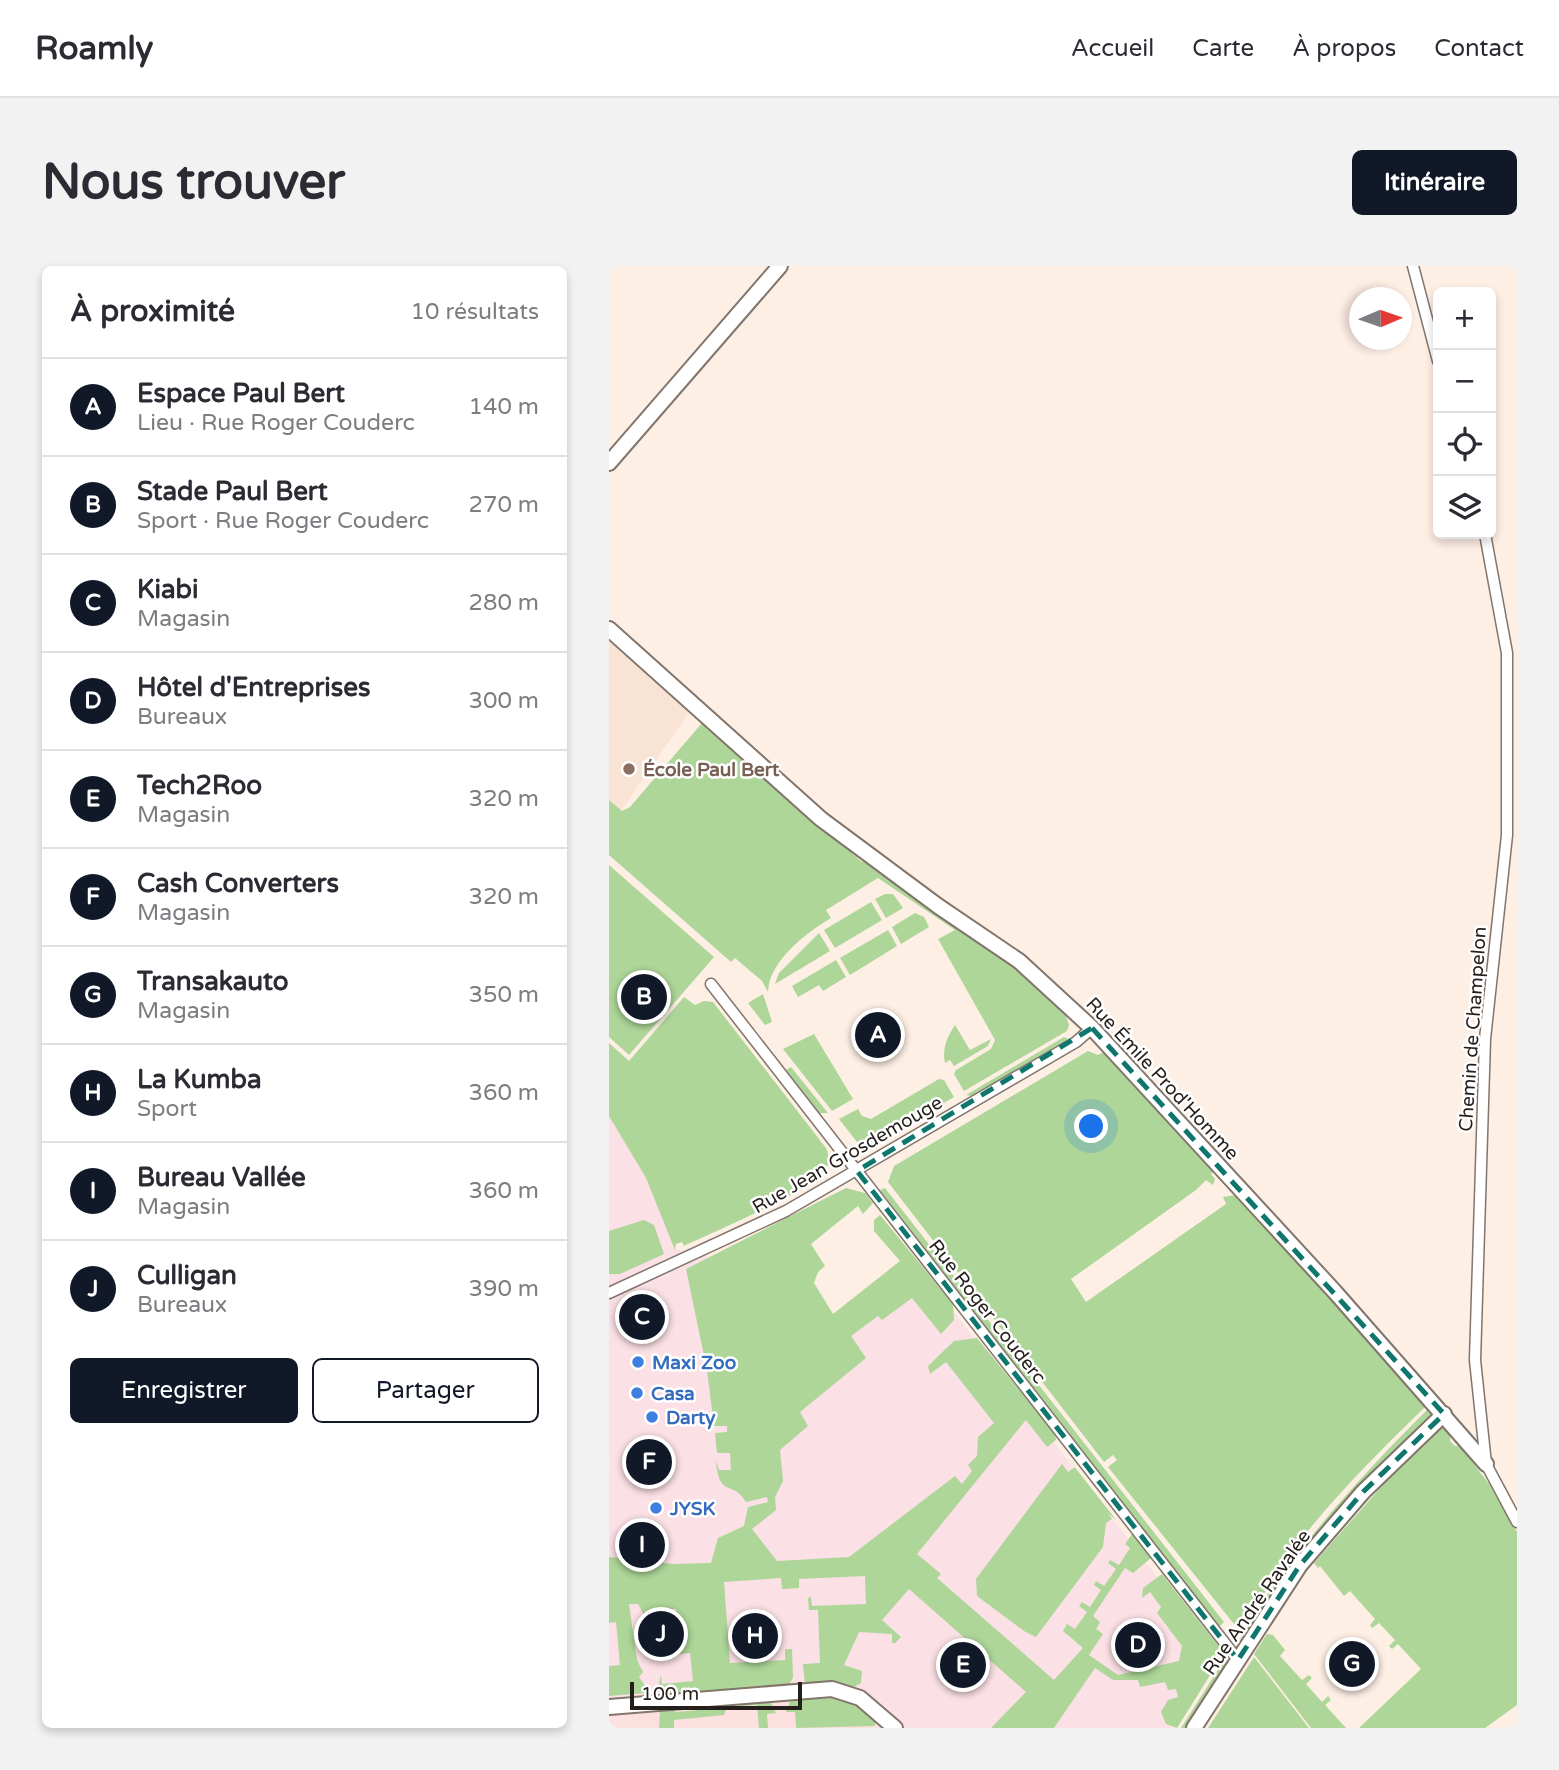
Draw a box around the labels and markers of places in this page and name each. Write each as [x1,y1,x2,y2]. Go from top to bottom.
place label: École Paul Bert [643,758,780,781]
marker: École Paul Bert [621,761,637,777]
pin: B [621,971,667,1023]
pin: A [855,1009,901,1061]
pin: C [619,1291,665,1343]
place label: Maxi Zoo [652,1352,736,1374]
marker: Maxi Zoo [630,1354,646,1370]
place label: Casa [651,1383,695,1405]
marker: Casa [629,1385,645,1401]
place label: Darty [666,1407,716,1430]
marker: Darty [644,1409,660,1425]
pin: F [626,1436,672,1488]
place label: JYSK [669,1498,716,1520]
marker: JYSK [648,1500,664,1516]
pin: I [619,1519,665,1571]
pin: J [638,1608,684,1660]
pin: H [732,1610,778,1662]
pin: D [1115,1619,1161,1671]
pin: G [1329,1638,1375,1690]
pin: E [940,1639,986,1691]

